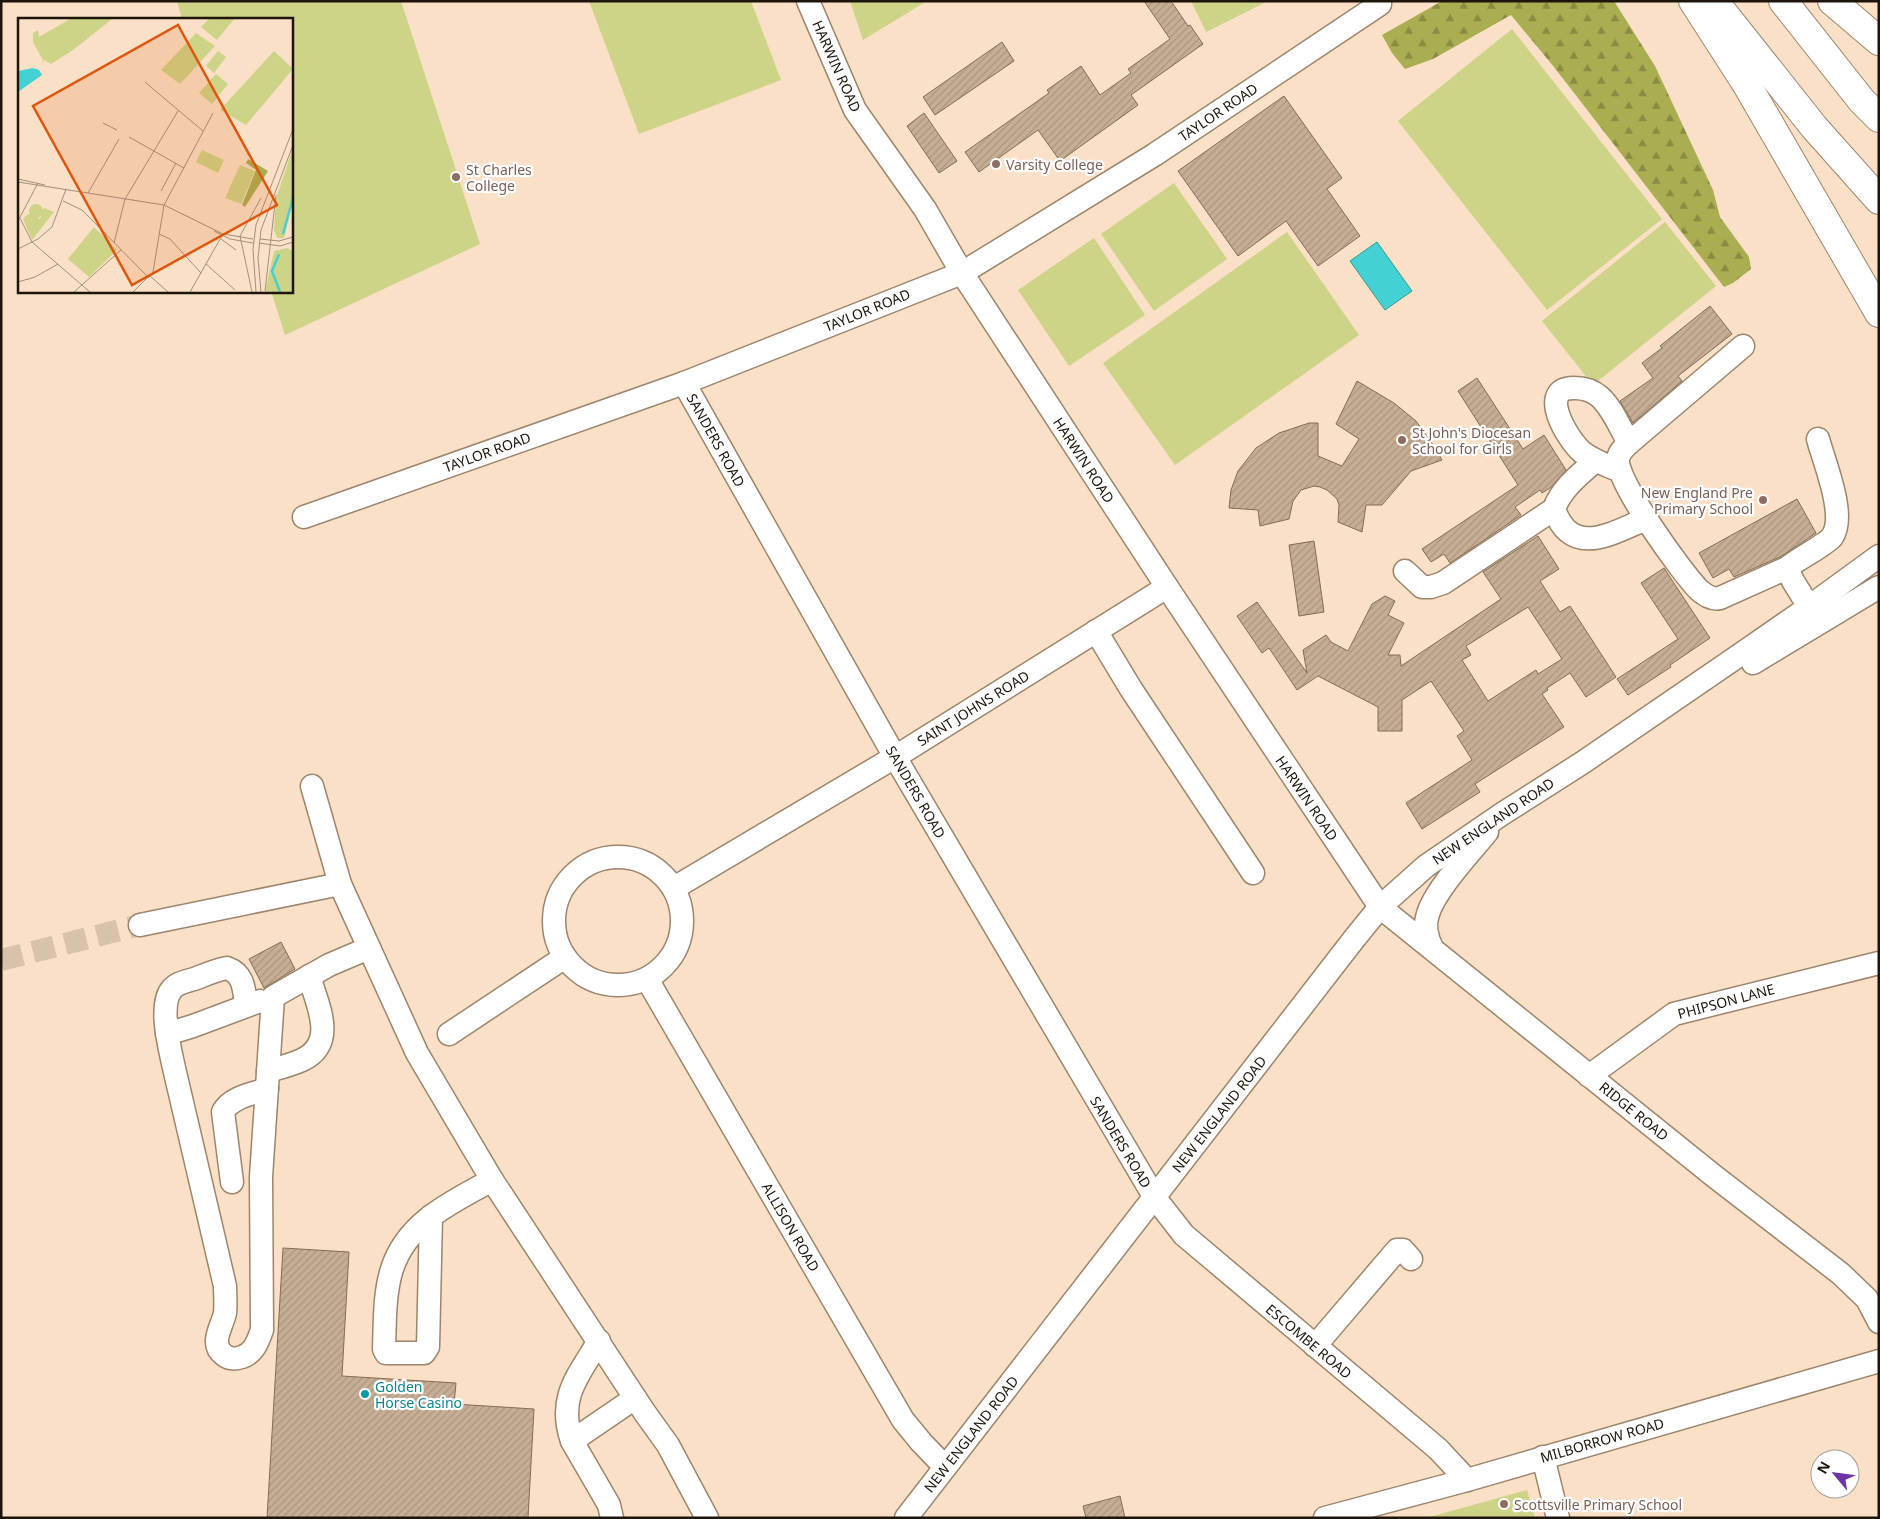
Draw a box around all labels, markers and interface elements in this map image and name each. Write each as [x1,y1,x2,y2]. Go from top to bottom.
street label: HARWIN ROAD [808,17,866,115]
inset map [18,18,292,292]
street label: TAYLOR ROAD [1175,78,1261,146]
place label: Varsity College [1006,155,1103,174]
marker: Varsity College [990,158,1002,170]
place label: St Charles College [466,160,532,195]
marker: St Charles College [450,171,462,183]
street label: TAYLOR ROAD [821,284,913,336]
street label: SANDERS ROAD [683,390,749,490]
street label: HARWIN ROAD [1049,413,1119,507]
place label: St John's Diocesan School for Girls [1412,423,1531,458]
street label: TAYLOR ROAD [441,427,533,477]
marker: St John's Diocesan School for Girls [1396,434,1408,446]
place label: New England Pre Primary School [1641,483,1753,518]
marker: New England Pre Primary School [1757,494,1769,506]
street label: SAINT JOHNS ROAD [913,666,1033,750]
street label: SANDERS ROAD [882,742,950,842]
street label: HARWIN ROAD [1272,752,1342,844]
street label: NEW ENGLAND ROAD [1428,773,1558,869]
street label: PHIPSON LANE [1675,979,1777,1023]
street label: NEW ENGLAND ROAD [1167,1052,1271,1176]
street label: RIDGE ROAD [1595,1077,1673,1145]
street label: SANDERS ROAD [1086,1093,1156,1191]
street label: ALLISON ROAD [758,1179,824,1275]
street label: ESCOMBE ROAD [1262,1299,1356,1383]
street label: NEW ENGLAND ROAD [919,1372,1023,1496]
place label: Golden Horse Casino [375,1377,462,1412]
marker: Golden Horse Casino [359,1388,371,1400]
street label: MILBORROW ROAD [1538,1413,1666,1467]
north arrow [1810,1449,1860,1499]
text: N [1812,1458,1834,1477]
place label: Scottsville Primary School [1514,1495,1682,1514]
marker: Scottsville Primary School [1498,1498,1510,1510]

